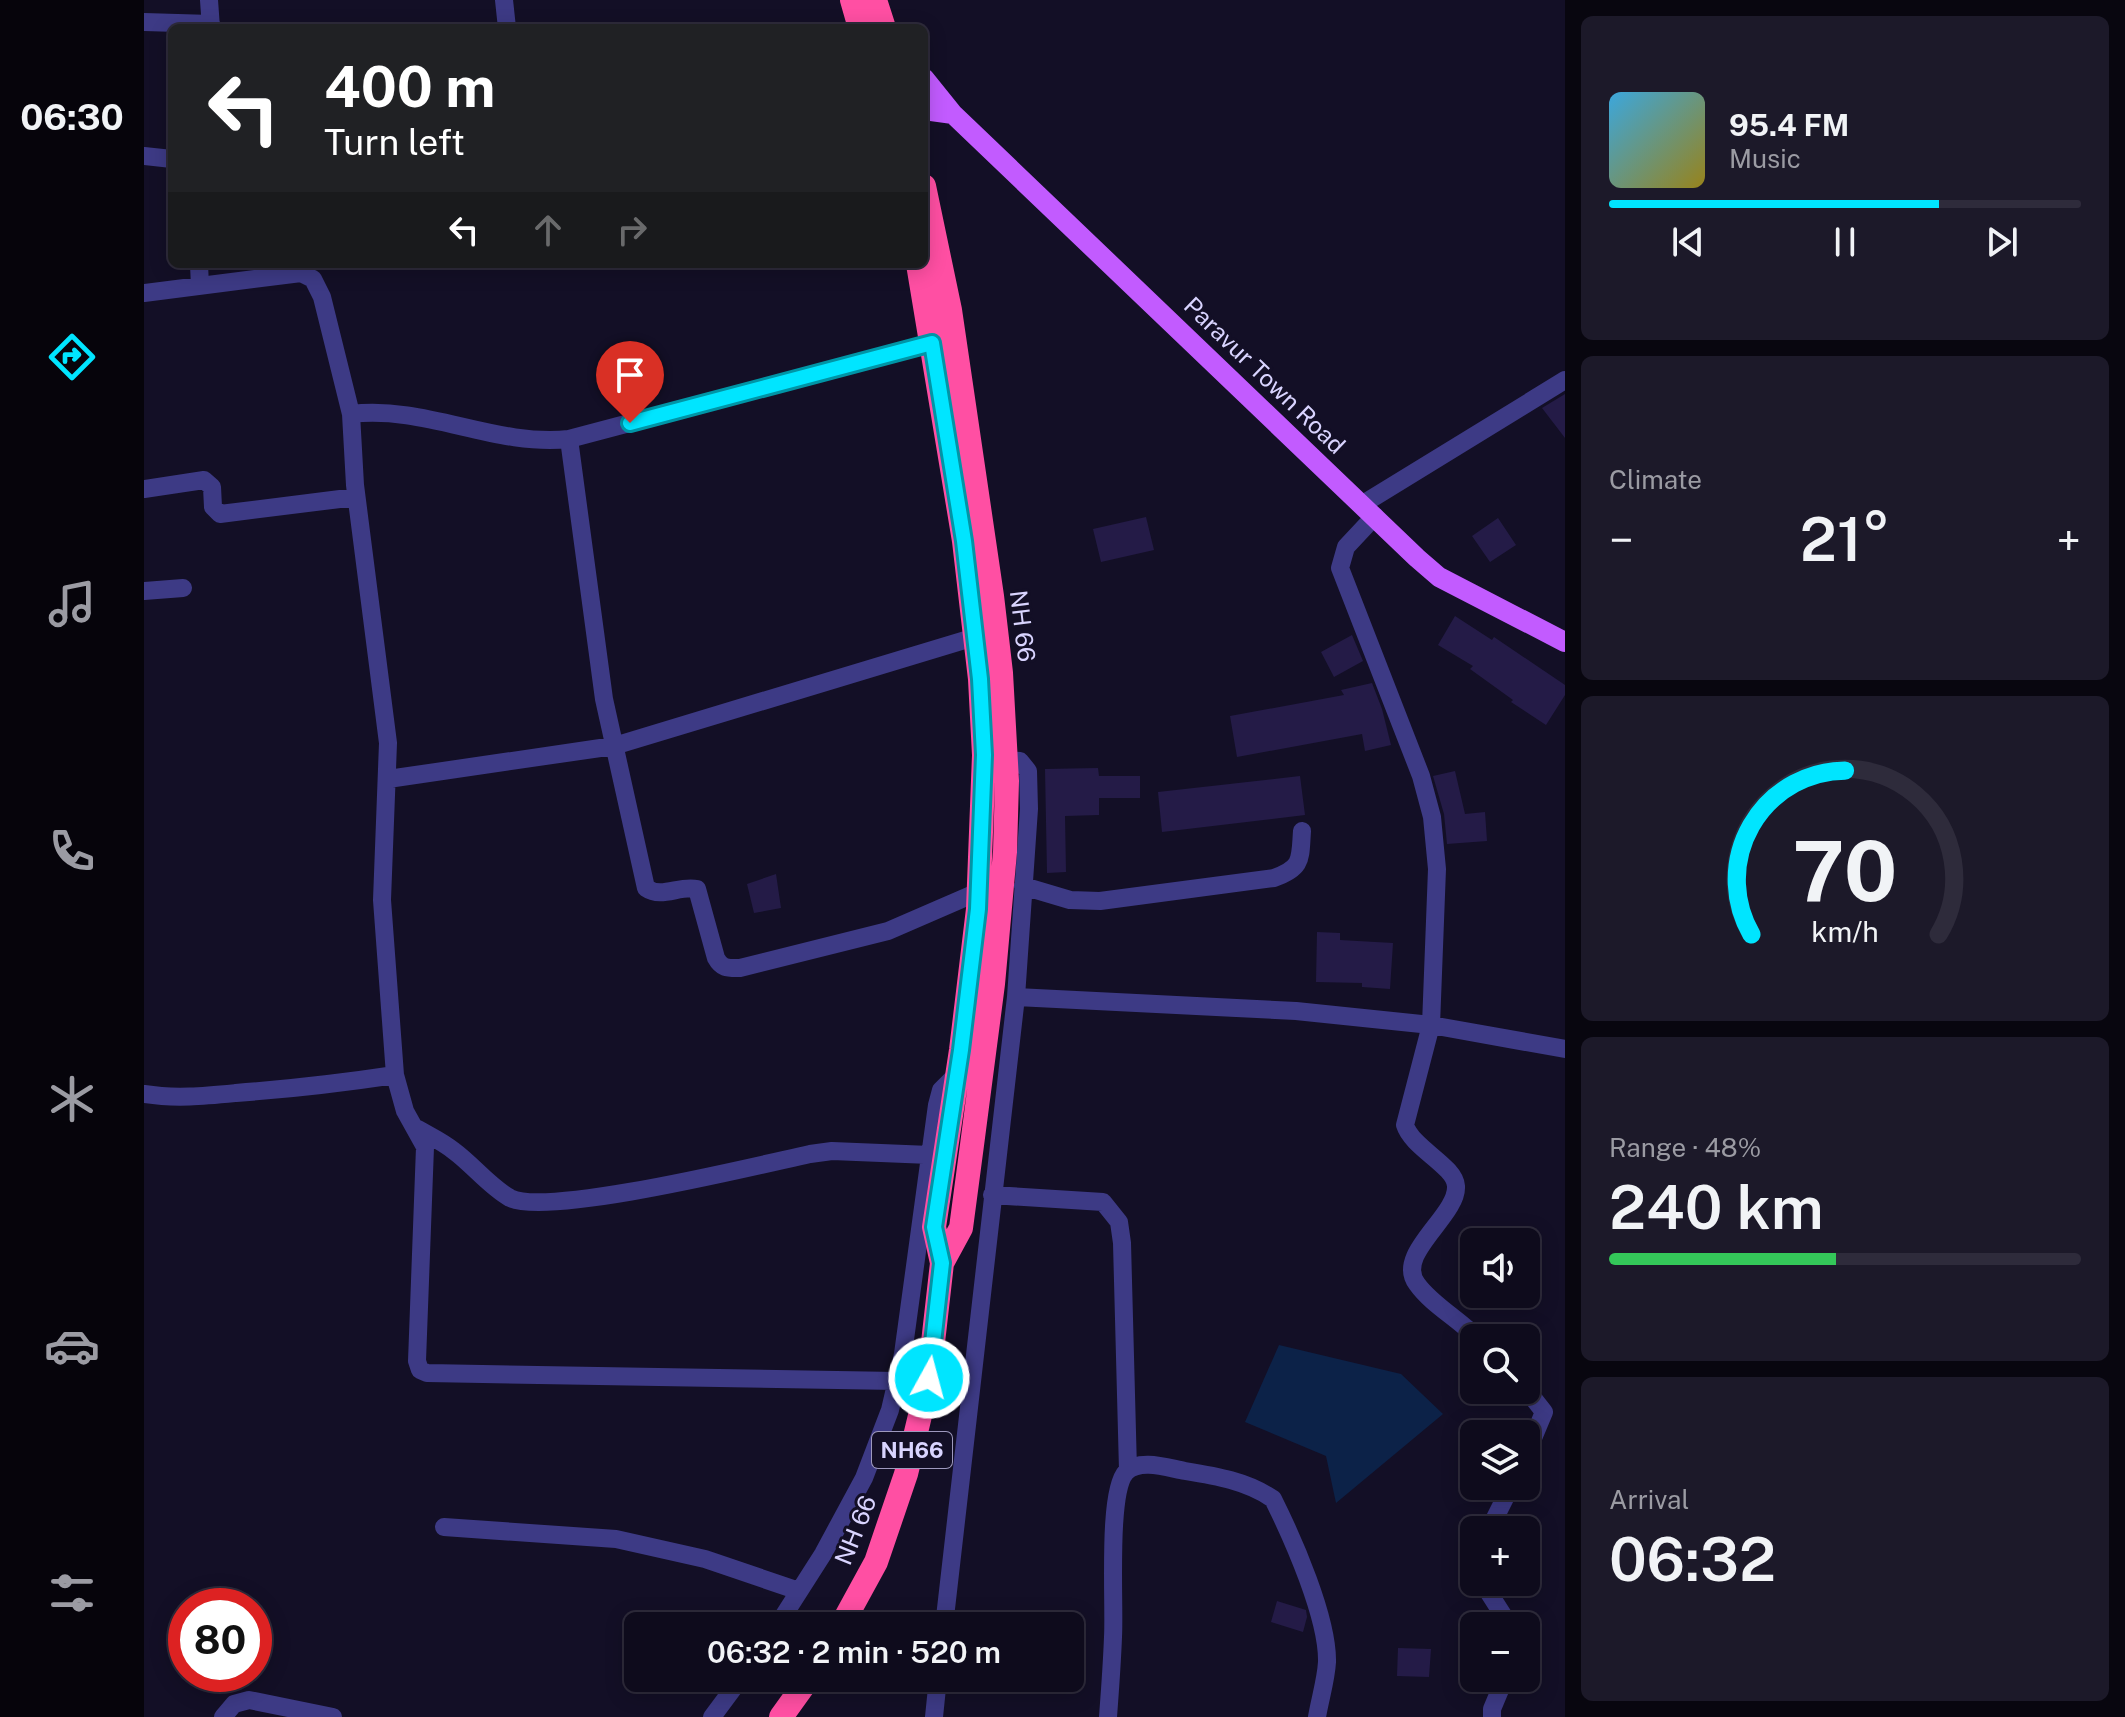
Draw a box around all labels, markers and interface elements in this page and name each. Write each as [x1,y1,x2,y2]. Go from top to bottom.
text: 400 m [324,54,496,120]
icon: left [192,56,296,160]
text: 06:30 [20,96,124,138]
text: 95.4 FM [1729,107,1849,143]
text: Turn left [324,121,465,163]
text: Music [1729,143,1801,174]
icon: left [442,208,486,252]
icon: ahead [526,208,570,252]
icon: right [610,208,654,252]
icon: previous [1666,220,1710,264]
icon: pause [1823,220,1867,264]
icon: next [1980,220,2024,264]
street label: Paravur Town Road [1179,291,1351,459]
icon: directions [44,329,100,385]
pin [596,341,664,423]
icon: arrive [608,353,652,397]
text: Climate [1609,464,1702,495]
text: 21° [1800,504,1890,575]
text: − [1609,514,1633,566]
text: + [2057,514,2081,566]
icon: music [44,576,100,632]
street label: NH 66 [1005,589,1041,663]
text: 70 [1793,821,1897,919]
icon: phone [44,823,100,879]
text: km/h [1811,915,1879,948]
icon: climate [44,1071,100,1127]
text: Range · 48% [1609,1132,1761,1163]
text: 240 km [1609,1172,1824,1243]
map controls [1460,1228,1540,1692]
button: sound [1460,1228,1540,1308]
icon: car [44,1318,100,1374]
button: search [1460,1324,1540,1404]
position arrow [887,1336,971,1420]
button: layers [1460,1420,1540,1500]
road number: NH66 [872,1432,952,1468]
text: Arrival [1609,1484,1689,1515]
street label: NH 66 [829,1491,881,1569]
button: + [1460,1516,1540,1596]
text: 06:32 [1609,1524,1776,1595]
icon: filters [44,1565,100,1621]
speed limit sign: 80 [168,1588,272,1692]
button: − [1460,1612,1540,1692]
text: 06:32 · 2 min · 520 m [707,1634,1001,1670]

